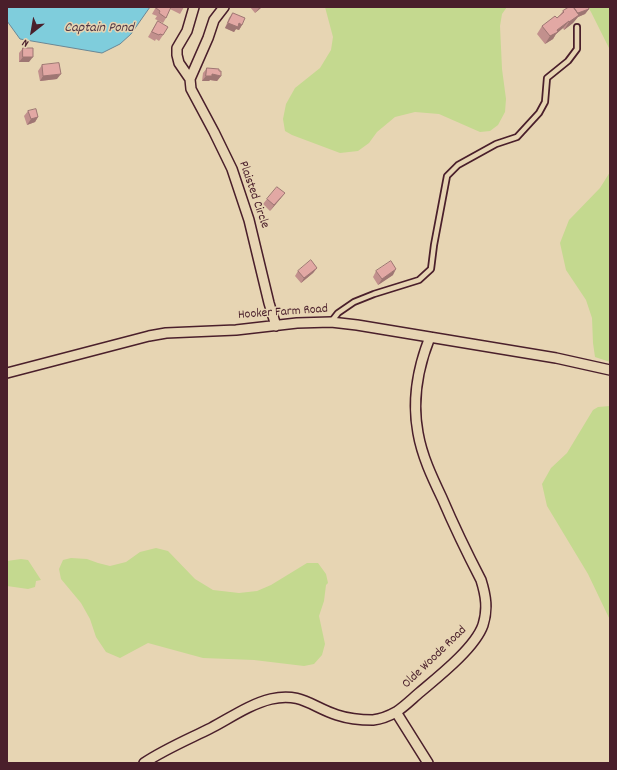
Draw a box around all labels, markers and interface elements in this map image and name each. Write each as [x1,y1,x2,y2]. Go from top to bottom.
north arrow [12,12,52,52]
water label: Captain Pond [64,21,134,37]
text: N [19,34,32,51]
street label: Plaisted Circle [234,159,272,231]
street label: Hooker Farm Road [238,302,328,324]
street label: Olde Woode Road [400,623,470,693]

